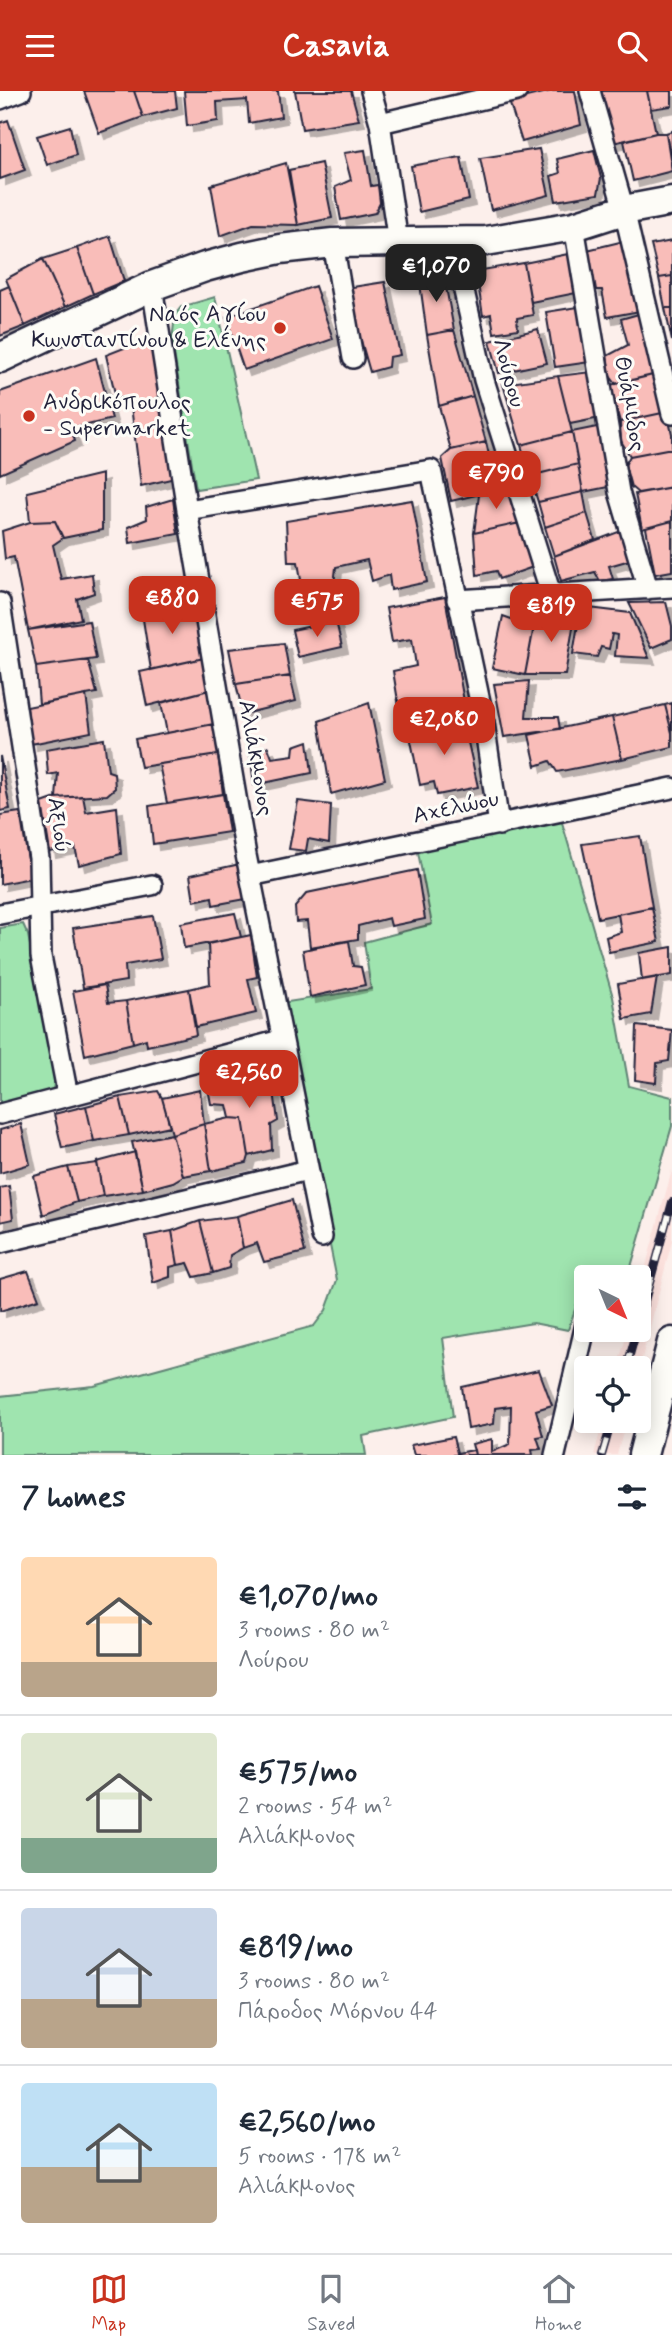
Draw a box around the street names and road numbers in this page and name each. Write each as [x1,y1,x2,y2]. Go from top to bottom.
street label: Λούρου [484,335,532,411]
street label: Θυάμιδος [606,354,652,454]
street label: Αλιάκμονος [230,698,280,818]
street label: Αχελώου [410,784,502,832]
street label: Αξιού [39,795,77,855]

